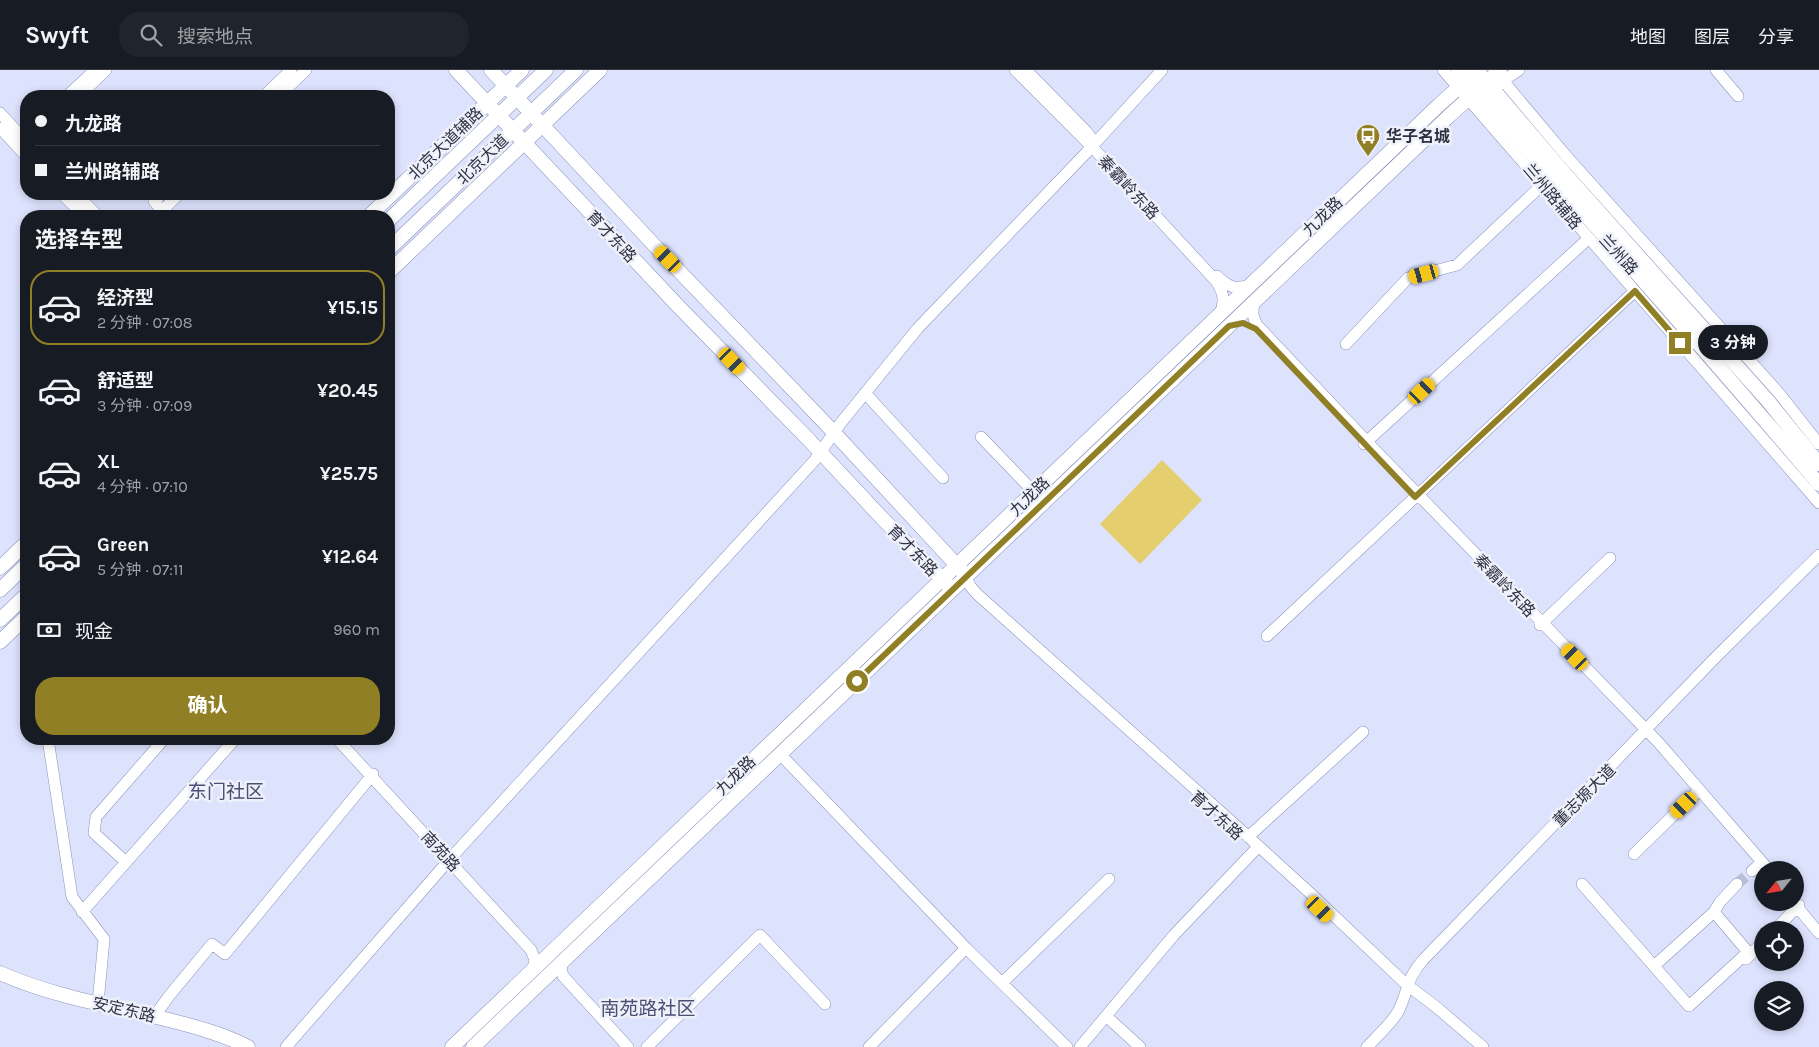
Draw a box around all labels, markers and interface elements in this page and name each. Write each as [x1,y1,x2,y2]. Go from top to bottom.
search box [119,12,469,57]
text: Swyft [25,21,89,49]
icon: search [137,21,165,49]
text: 搜索地点 [177,26,253,48]
text: 地图 [1630,26,1666,48]
text: 图层 [1694,26,1730,48]
text: 分享 [1758,26,1794,48]
street label: 北京大道辅路 [404,103,486,183]
text: 九龙路 [65,113,122,135]
bus stop icon: 华子名城 [1355,123,1381,157]
place label: 华子名城 [1386,127,1450,146]
street label: 北京大道 [452,130,512,188]
street label: 秦霸岭东路 [1094,152,1163,223]
street label: 兰州路辅路 [1520,160,1586,233]
text: 兰州路辅路 [65,161,160,183]
street label: 九龙路 [1298,193,1346,240]
street label: 育才东路 [583,206,640,266]
text: 选择车型 [35,227,123,253]
street label: 兰州路 [1596,230,1642,279]
car [652,243,683,275]
car [1407,263,1440,285]
icon: car [37,285,82,330]
text: 经济型 [97,287,154,309]
text: ¥15.15 [327,297,378,319]
text: 2 分钟 · 07:08 [97,313,193,332]
callout: 3 分钟 [1698,326,1768,360]
route end [1669,332,1691,354]
text: 3 分钟 [1710,333,1756,352]
car [716,345,747,377]
icon: car [37,368,82,413]
text: 舒适型 [97,370,154,392]
car [1405,375,1438,407]
text: ¥20.45 [317,380,378,402]
text: 3 分钟 · 07:09 [97,396,192,415]
icon: car [37,451,82,496]
text: XL [97,451,119,473]
text: ¥25.75 [320,463,378,485]
street label: 九龙路 [1005,473,1053,520]
text: 4 分钟 · 07:10 [97,477,188,496]
street label: 育才东路 [884,521,942,580]
icon: car [37,534,82,579]
text: Green [97,534,149,556]
text: ¥12.64 [322,546,378,568]
street label: 秦霸岭东路 [1470,550,1539,621]
text: 5 分钟 · 07:11 [97,560,184,579]
icon: cash [35,616,63,644]
text: 960 m [333,620,380,639]
text: 现金 [75,621,113,643]
car [1559,641,1590,673]
route start [846,670,868,692]
button: 确认 [35,677,380,735]
street label: 九龙路 [711,752,759,799]
street label: 董志塬大道 [1549,760,1619,830]
district label: 东门社区 [188,781,264,803]
street label: 育才东路 [1187,787,1247,844]
car [1668,789,1700,821]
street label: 南苑路 [417,827,464,875]
north arrow [1754,861,1804,911]
map controls [1754,861,1804,1031]
car [1304,893,1336,925]
button: locate [1754,921,1804,971]
button: layers [1754,981,1804,1031]
street label: 安定东路 [91,993,157,1026]
district label: 南苑路社区 [600,998,696,1020]

